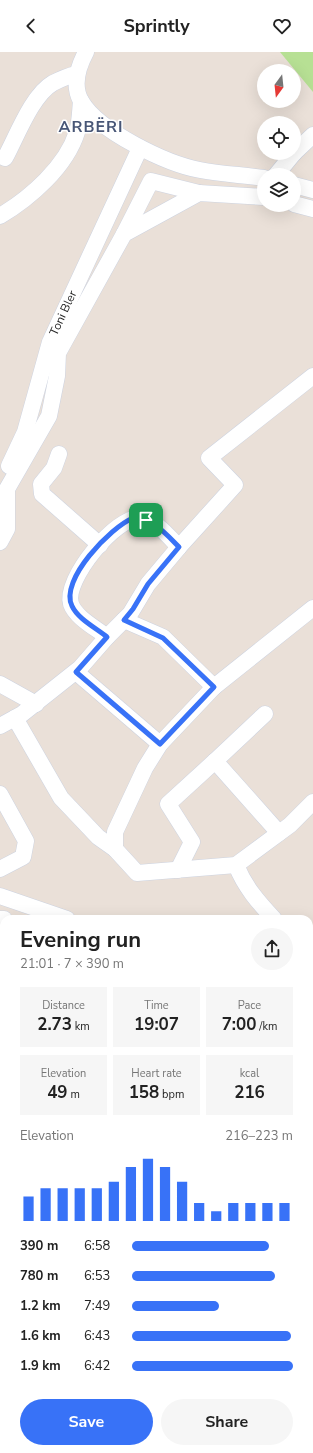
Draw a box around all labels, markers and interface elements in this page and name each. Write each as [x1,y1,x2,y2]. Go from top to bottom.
text: Sprintly [123,14,190,38]
icon: back [20,15,42,37]
icon: heart [271,15,293,37]
north arrow [257,64,301,108]
map controls [257,64,301,212]
district label: ARBËRI [59,116,123,138]
button: locate [257,116,301,160]
button: layers [257,168,301,212]
street label: Toni Bler [46,287,81,338]
pin [129,503,163,537]
icon: arrive [135,509,157,531]
text: Evening run [20,925,141,955]
button: share [251,928,293,970]
text: 21:01 · 7 × 390 m [20,955,124,973]
text: Distance [42,998,85,1013]
text: Time [144,998,169,1013]
text: Pace [238,998,261,1013]
text: 2.73 [37,1013,72,1036]
text: 19:07 [134,1013,179,1036]
text: 7:00 [222,1013,257,1036]
text: km [72,1019,90,1034]
text: /km [257,1019,277,1034]
text: Elevation [41,1066,86,1081]
text: Heart rate [131,1066,182,1081]
text: kcal [240,1066,259,1081]
text: 49 [47,1081,68,1104]
text: 158 [129,1081,159,1104]
text: 216 [234,1081,265,1104]
text: m [68,1087,80,1102]
text: bpm [159,1087,184,1102]
text: Elevation [20,1127,74,1145]
text: 216–223 m [225,1127,293,1145]
text: 390 m [20,1237,58,1255]
text: 6:58 [84,1237,110,1255]
text: 780 m [20,1267,58,1285]
text: 6:53 [84,1267,110,1285]
text: 1.2 km [20,1297,61,1315]
text: 7:49 [84,1297,110,1315]
text: 1.6 km [20,1327,61,1345]
text: 6:43 [84,1327,110,1345]
text: 1.9 km [20,1357,61,1375]
text: 6:42 [84,1357,110,1375]
button: Save [20,1399,153,1445]
button: Share [161,1399,293,1445]

